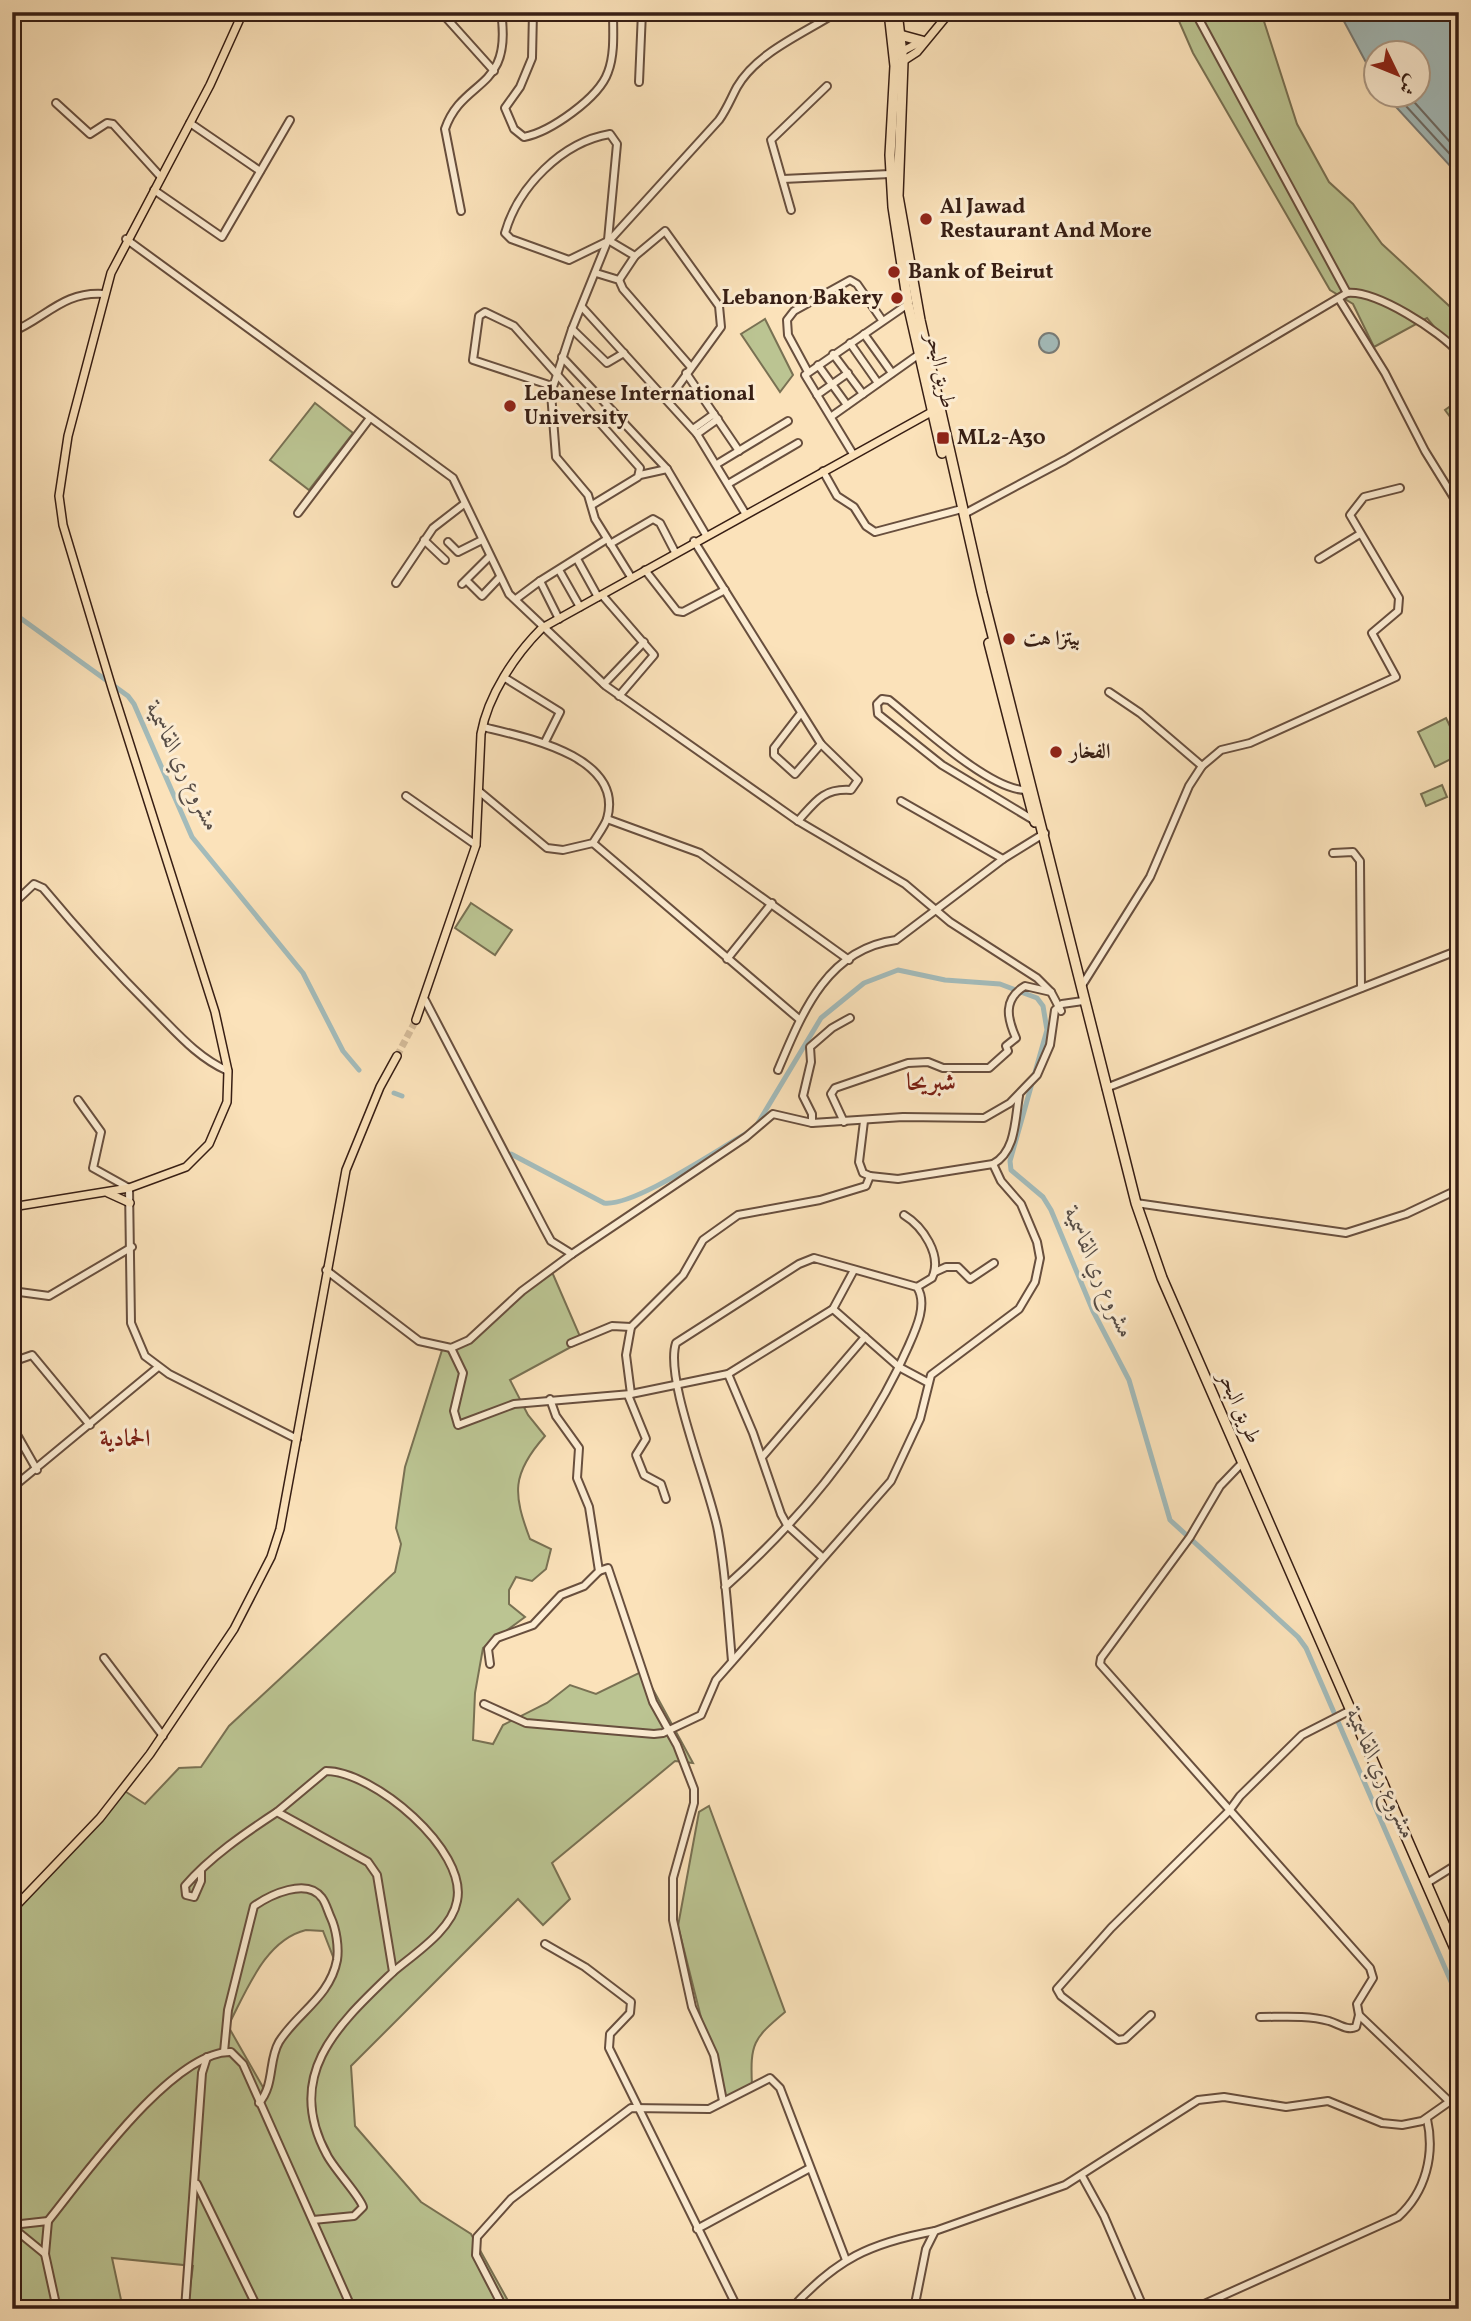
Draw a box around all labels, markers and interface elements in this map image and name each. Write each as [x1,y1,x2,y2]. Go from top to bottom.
north arrow [1362,38,1432,108]
text: ش [1392,68,1424,100]
place label: Al Jawad Restaurant And More [940,193,1152,246]
marker: Al Jawad Restaurant And More [918,211,934,227]
place label: Bank of Beirut [908,258,1053,287]
marker: Bank of Beirut [886,264,902,280]
place label: Lebanon Bakery [722,284,883,313]
marker: Lebanon Bakery [889,290,905,306]
street label: طريق البحر [918,329,962,411]
place label: Lebanese International University [524,380,755,433]
marker: Lebanese International University [502,398,518,414]
place label: ML2-A30 [957,424,1046,453]
marker: ML2-A30 [935,430,951,446]
place label: بيتزا هت [1023,625,1080,654]
marker: بيتزا هت [1001,631,1017,647]
water label: مشروع ري القاسمية [134,695,227,838]
place label: الفخار [1068,738,1111,767]
marker: الفخار [1048,744,1064,760]
district label: شبريحا [906,1067,956,1101]
water label: مشروع ري القاسمية [1052,1201,1141,1344]
street label: طريق البحر [1209,1366,1268,1449]
district label: الحمادية [100,1423,150,1457]
water label: مشروع ري القاسمية [1334,1702,1423,1845]

